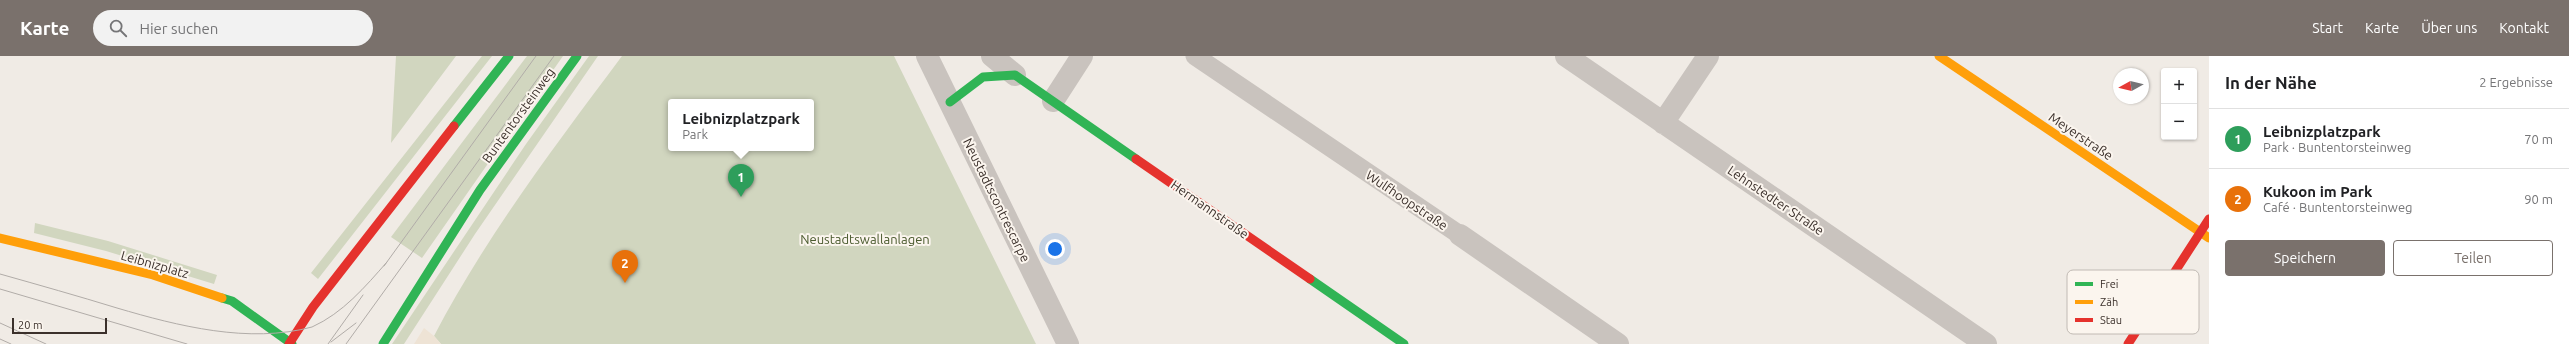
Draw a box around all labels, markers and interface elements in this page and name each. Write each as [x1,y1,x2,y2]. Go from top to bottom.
search box [93,10,373,46]
text: Karte [20,17,69,39]
icon: search [107,17,129,39]
text: Hier suchen [139,20,218,37]
text: Start [2312,20,2343,36]
text: Karte [2365,20,2399,36]
text: Über uns [2421,20,2477,36]
text: Kontakt [2499,20,2549,36]
street label: Buntentorsteinweg [479,65,557,165]
north arrow [2113,68,2149,104]
map controls [2161,68,2197,140]
button: + [2161,68,2197,104]
text: In der Nähe [2225,73,2317,92]
text: 2 Ergebnisse [2479,75,2553,89]
popup [668,99,814,151]
button: − [2161,104,2197,140]
street label: Meyerstraße [2046,109,2116,163]
text: Leibnizplatzpark [682,110,800,127]
text: Leibnizplatzpark [2263,123,2381,140]
text: Park [682,127,708,141]
text: 1 [2234,132,2242,146]
text: 70 m [2524,132,2553,146]
street label: Neustadtscontrescarpe [961,136,1033,264]
text: Park · Buntentorsteinweg [2263,140,2412,154]
street label: Lehnstedter Straße [1725,163,1827,237]
pin: 1 [728,164,754,197]
street label: Wulfhoopstraße [1364,168,1450,232]
street label: Hermannstraße [1169,177,1251,241]
text: Kukoon im Park [2263,183,2372,200]
text: 2 [2234,192,2242,206]
text: 90 m [2524,192,2553,206]
text: Café · Buntentorsteinweg [2263,200,2413,214]
park label: Neustadtswallanlagen [800,232,930,246]
your location [1045,239,1065,259]
button: Speichern [2225,240,2385,276]
button: Teilen [2393,240,2553,276]
street label: Leibnizplatz [119,248,191,280]
pin: 2 [612,250,638,283]
legend [2067,270,2199,334]
text: Frei [2100,278,2119,290]
text: Zäh [2100,296,2118,308]
text: Stau [2100,314,2122,326]
scale bar [12,316,107,335]
text: 20 m [18,319,42,331]

